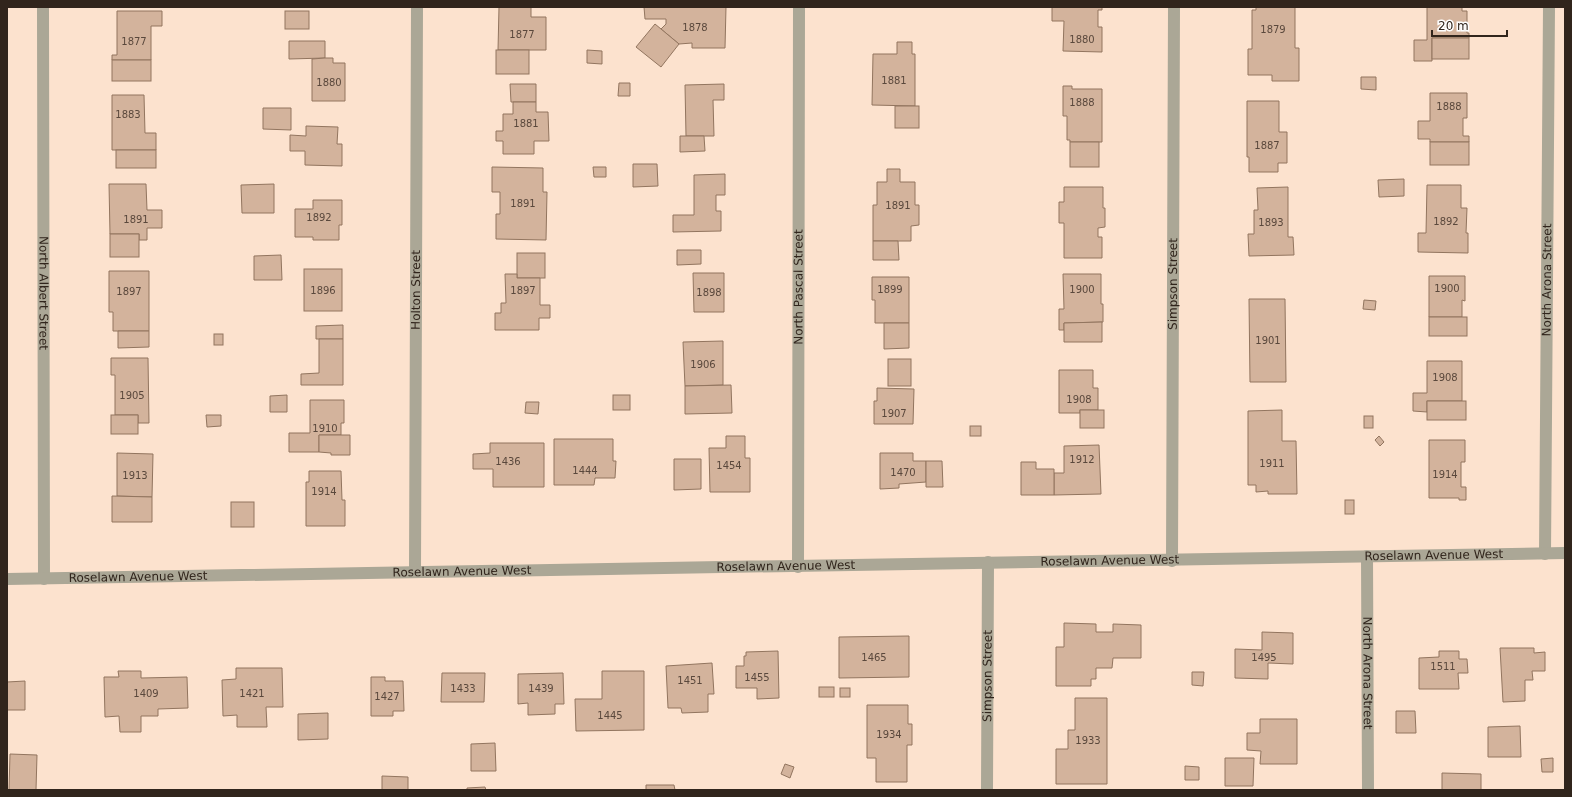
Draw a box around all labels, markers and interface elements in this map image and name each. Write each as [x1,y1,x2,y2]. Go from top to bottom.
scale bar [1432,12,1507,38]
text: 20 m [1438,19,1469,33]
house number: 1878 [682,22,708,33]
house number: 1879 [1260,24,1286,35]
house number: 1877 [509,29,535,40]
house number: 1880 [1069,34,1095,45]
house number: 1877 [121,36,147,47]
house number: 1881 [881,75,907,86]
house number: 1880 [316,77,342,88]
house number: 1888 [1069,97,1095,108]
house number: 1888 [1436,101,1462,112]
house number: 1883 [115,109,141,120]
house number: 1881 [513,118,539,129]
house number: 1887 [1254,140,1280,151]
house number: 1891 [510,198,536,209]
house number: 1891 [885,200,911,211]
house number: 1892 [306,212,332,223]
house number: 1891 [123,214,149,225]
house number: 1892 [1433,216,1459,227]
house number: 1893 [1258,217,1284,228]
street label: North Arona Street [1540,223,1554,337]
street label: North Pascal Street [791,229,806,345]
street label: North Albert Street [36,236,51,350]
street label: Simpson Street [1166,238,1180,330]
street label: Holton Street [409,250,423,330]
house number: 1900 [1434,283,1460,294]
house number: 1899 [877,284,903,295]
house number: 1900 [1069,284,1095,295]
house number: 1896 [310,285,336,296]
house number: 1897 [510,285,536,296]
house number: 1897 [116,286,142,297]
house number: 1898 [696,287,722,298]
house number: 1901 [1255,335,1281,346]
house number: 1906 [690,359,716,370]
house number: 1908 [1432,372,1458,383]
house number: 1905 [119,390,145,401]
house number: 1908 [1066,394,1092,405]
house number: 1907 [881,408,907,419]
house number: 1910 [312,423,338,434]
house number: 1912 [1069,454,1095,465]
house number: 1436 [495,456,521,467]
house number: 1911 [1259,458,1285,469]
house number: 1454 [716,460,742,471]
house number: 1444 [572,465,598,476]
house number: 1470 [890,467,916,478]
house number: 1914 [1432,469,1458,480]
house number: 1913 [122,470,148,481]
house number: 1914 [311,486,337,497]
street label: Roselawn Avenue West [1364,547,1504,563]
street label: Roselawn Avenue West [1040,552,1180,569]
street label: Roselawn Avenue West [716,558,856,574]
street label: Roselawn Avenue West [392,563,532,580]
street label: Roselawn Avenue West [68,569,208,585]
street label: North Arona Street [1360,616,1375,730]
street label: Simpson Street [980,630,995,722]
house number: 1465 [861,652,887,663]
house number: 1495 [1251,652,1277,663]
house number: 1511 [1430,661,1456,672]
house number: 1455 [744,672,770,683]
house number: 1451 [677,675,703,686]
house number: 1433 [450,683,476,694]
house number: 1439 [528,683,554,694]
house number: 1409 [133,688,159,699]
house number: 1421 [239,688,265,699]
house number: 1427 [374,691,400,702]
house number: 1445 [597,710,623,721]
house number: 1934 [876,729,902,740]
house number: 1933 [1075,735,1101,746]

